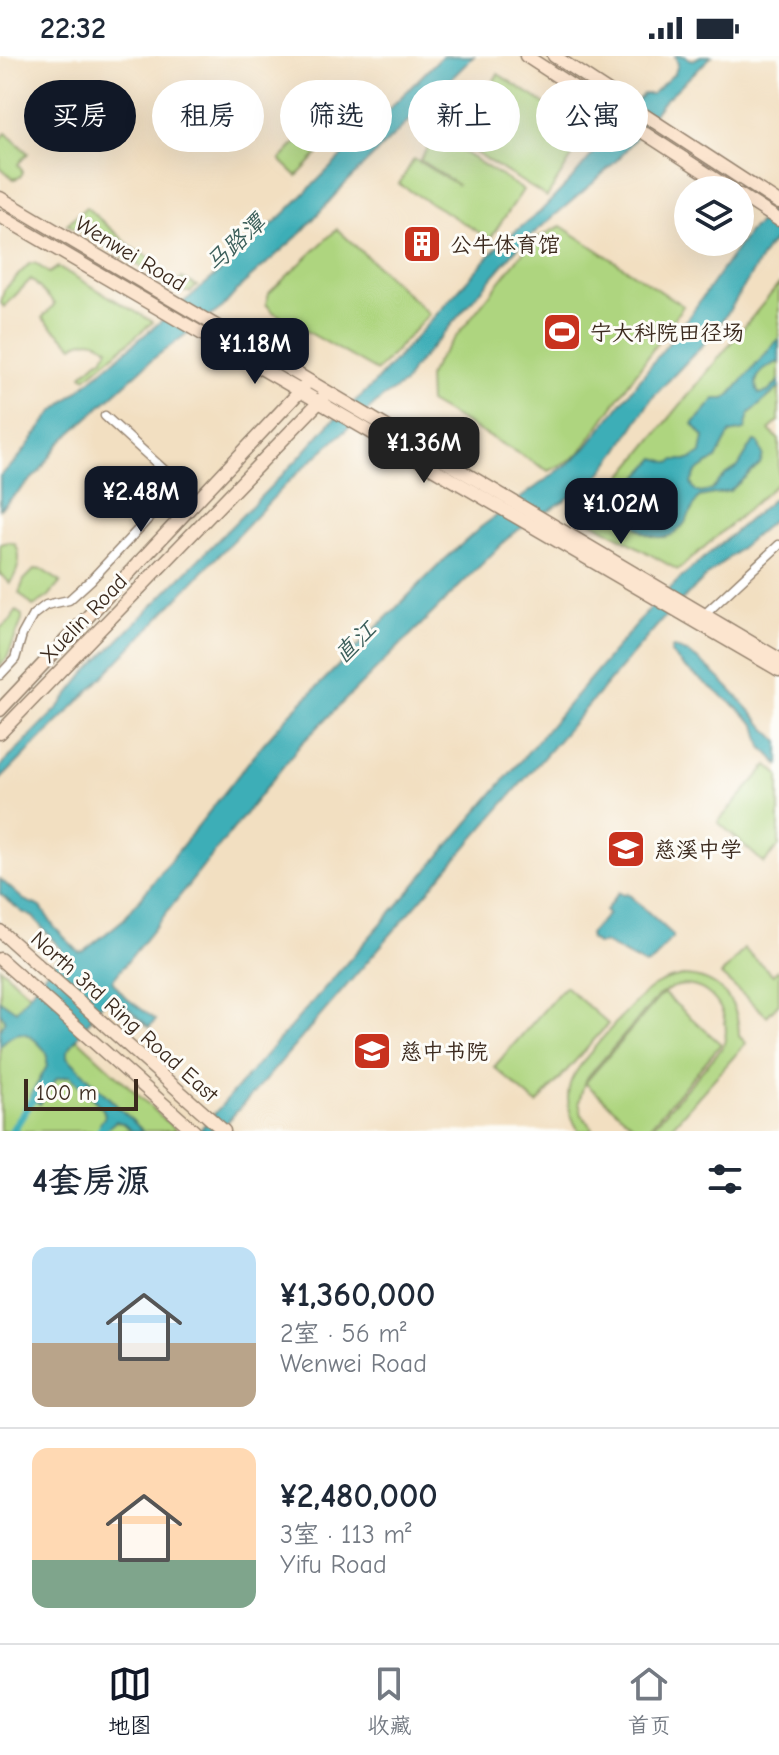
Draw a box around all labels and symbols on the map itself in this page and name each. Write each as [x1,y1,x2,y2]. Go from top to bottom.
water label: 马路潭 [199,207,272,278]
street label: Wenwei Road [70,211,190,297]
building icon: 公牛体育馆 [401,223,443,265]
place label: 公牛体育馆 [450,232,560,258]
sports icon: 宁大科院田径场 [541,311,583,353]
pin: ¥1.18M [190,318,320,386]
place label: 宁大科院田径场 [590,320,744,346]
pin: ¥1.36M [359,417,489,485]
pin: ¥2.48M [76,466,206,534]
pin: ¥1.02M [556,478,686,546]
street label: Xuelin Road [35,569,133,669]
water label: 直江 [328,615,383,669]
school or university icon: 慈溪中学 [605,828,647,870]
place label: 慈溪中学 [654,837,742,863]
street label: North 3rd Ring Road East [25,926,224,1108]
school or university icon: 慈中书院 [351,1030,393,1072]
place label: 慈中书院 [400,1039,488,1065]
scale bar [24,1075,138,1111]

